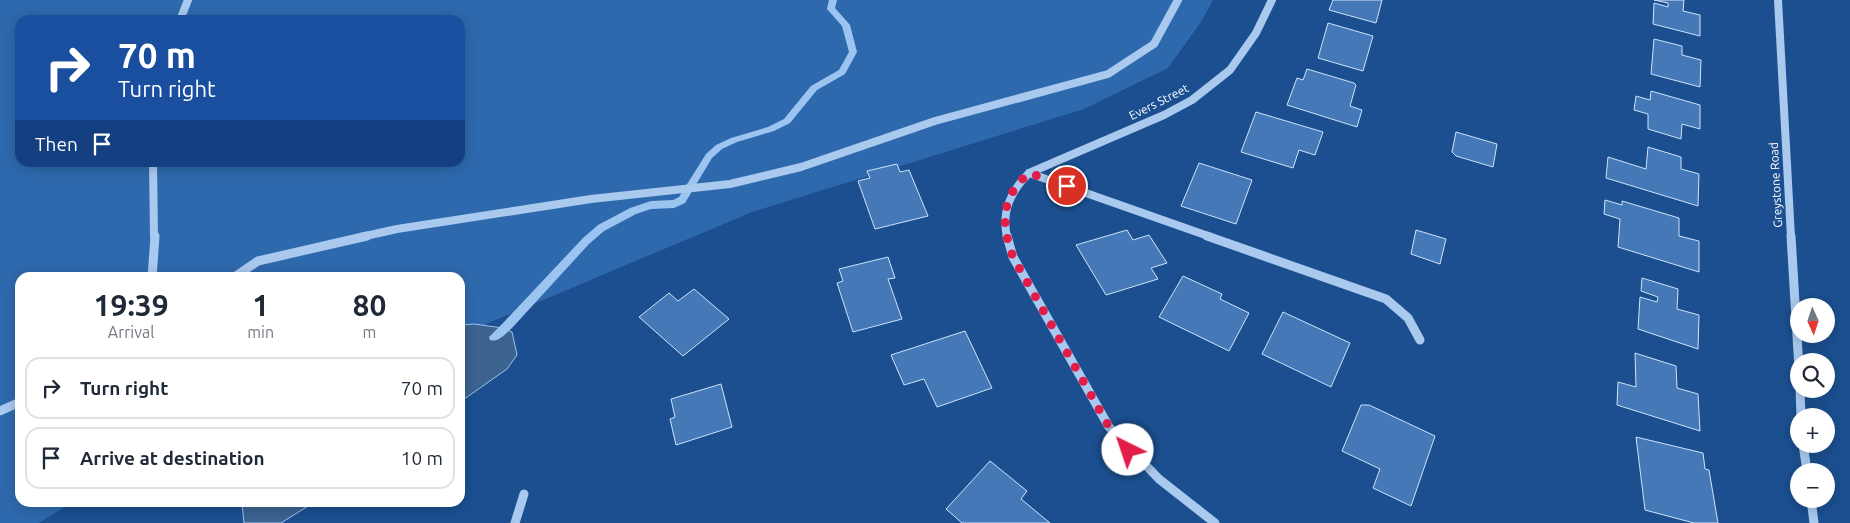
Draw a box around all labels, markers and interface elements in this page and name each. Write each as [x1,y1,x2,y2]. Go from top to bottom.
icon: right [35,35,100,100]
text: 70 m [118,35,196,75]
text: Turn right [118,76,216,101]
street label: Evers Street [1127,81,1191,122]
icon: arrive [88,130,116,158]
text: Then [35,133,78,155]
street label: Greystone Road [1767,142,1784,228]
pin [1046,165,1088,207]
icon: arrive [1053,172,1081,200]
text: 19:39 [94,288,169,322]
text: 1 [252,288,269,322]
text: 80 [353,288,386,322]
north arrow [1790,298,1835,342]
map controls [1790,298,1835,508]
text: Arrival [108,323,154,341]
text: min [247,323,274,341]
text: m [363,323,376,341]
button: search [1790,353,1835,398]
icon: right [37,374,65,402]
text: Turn right [80,377,168,399]
text: 70 m [401,377,443,399]
button: + [1790,408,1835,453]
position arrow [1101,423,1153,475]
icon: arrive [37,444,65,472]
text: Arrive at destination [80,447,265,469]
text: 10 m [401,447,443,469]
button: − [1790,463,1835,508]

